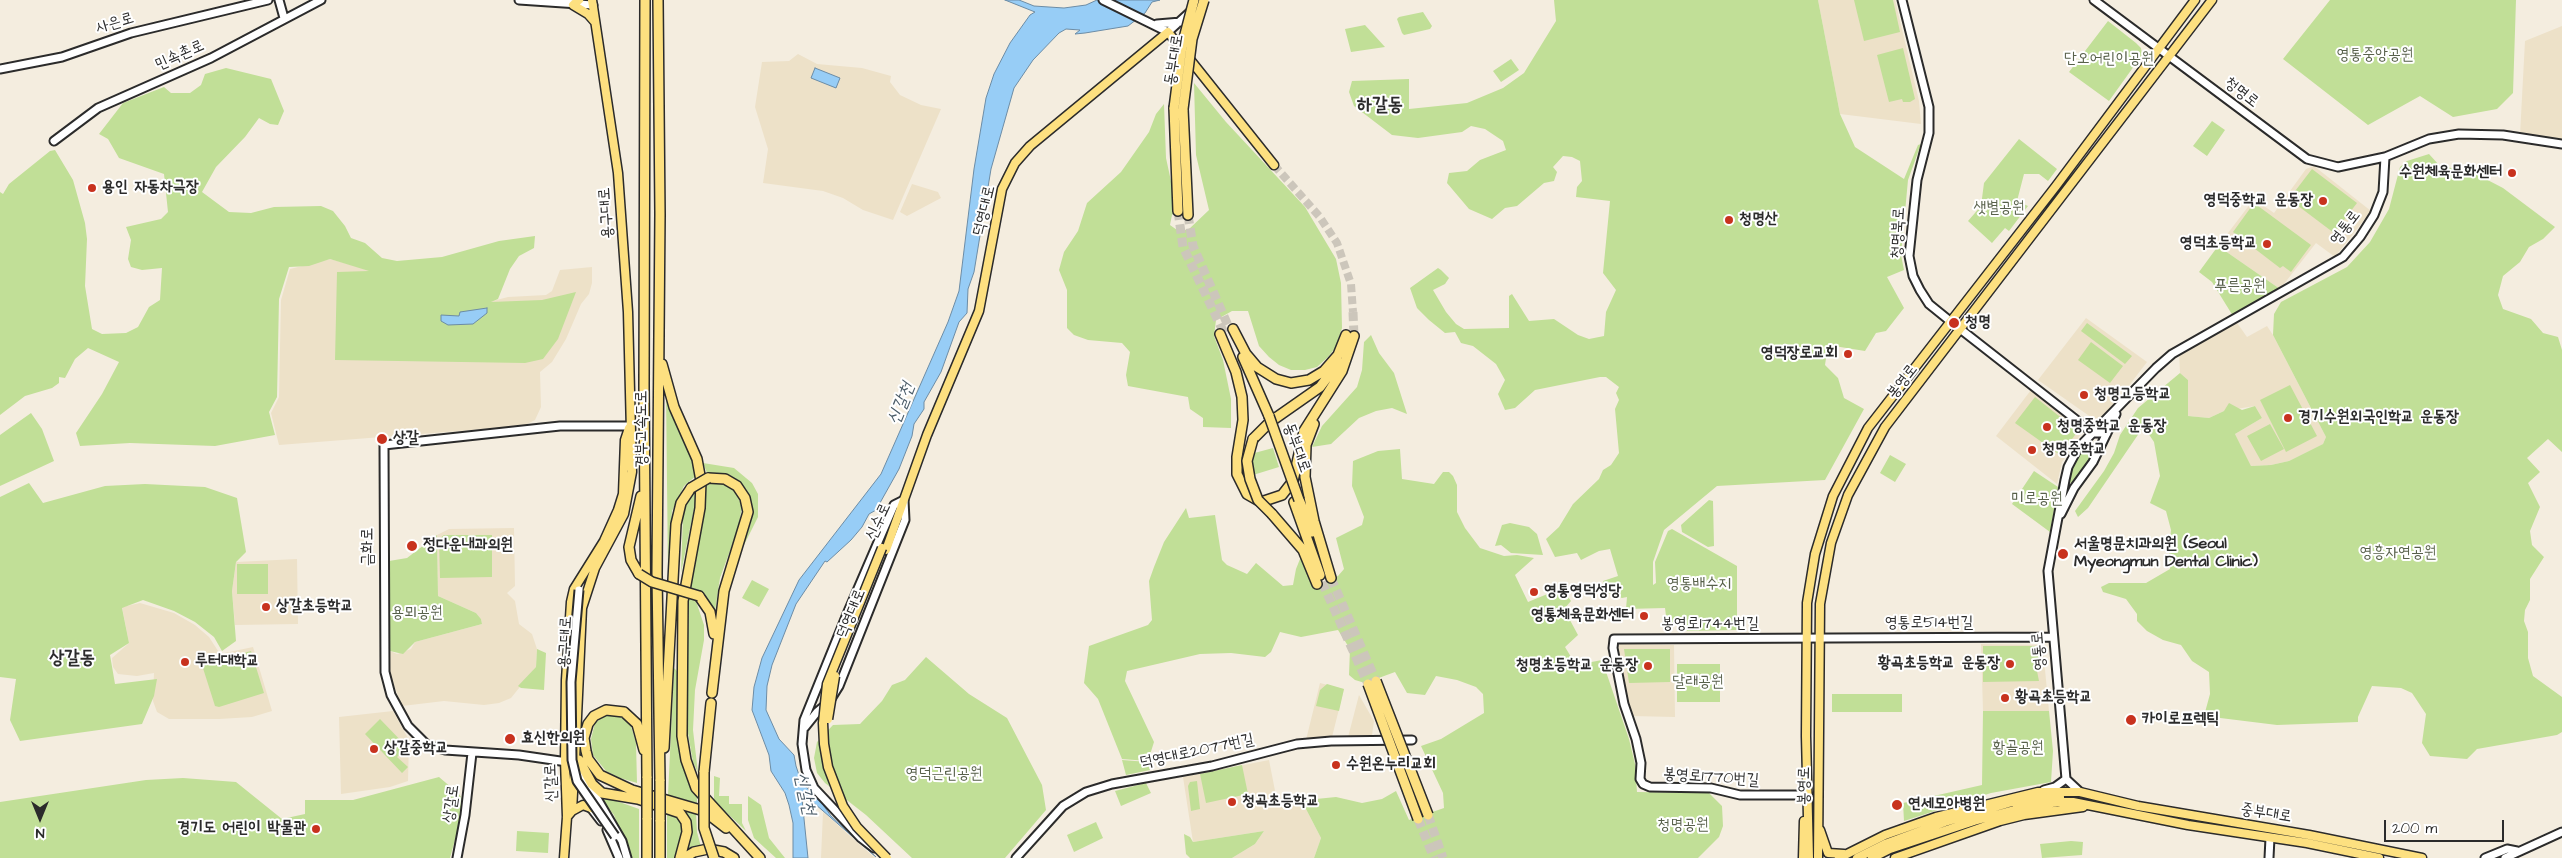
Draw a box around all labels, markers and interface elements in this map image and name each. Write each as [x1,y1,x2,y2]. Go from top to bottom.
street label: 사은로 [94,9,136,39]
street label: 동부대로 [1161,33,1189,87]
street label: 민속촌로 [153,37,207,75]
park label: 영통중앙공원 [2336,46,2414,66]
park label: 단오어린이공원 [2064,50,2154,70]
street label: 청명로 [2220,74,2262,112]
district label: 하갈동 [1357,95,1403,117]
place label: 수원체육문화센터 [2399,163,2502,183]
marker: 수원체육문화센터 [2506,167,2518,179]
place label: 용인 자동차극장 [102,178,199,198]
marker: 용인 자동차극장 [86,182,98,194]
street label: 덕영대로 [970,184,1000,238]
street label: 용구대로 [596,187,618,239]
place label: 영덕중학교 운동장 [2204,191,2313,211]
marker: 영덕중학교 운동장 [2317,195,2329,207]
park label: 샛별공원 [1973,199,2025,219]
street label: 청명북로 [1888,207,1910,259]
street label: 영통로 [2327,207,2365,249]
place label: 청명산 [1739,210,1778,230]
marker: 청명산 [1723,214,1735,226]
place label: 영덕초등학교 [2180,234,2257,254]
marker: 영덕초등학교 [2261,238,2273,250]
park label: 푸른공원 [2214,277,2266,297]
place label: 청명 [1965,313,1991,333]
marker: 청명 [1947,316,1961,330]
place label: 영덕장로교회 [1761,344,1838,364]
marker: 영덕장로교회 [1842,348,1854,360]
street label: 봉영로 [1884,361,1922,403]
water label: 신갈천 [884,380,920,428]
place label: 청명고등학교 [2094,385,2171,405]
marker: 청명고등학교 [2078,389,2090,401]
street label: 경부고속도로 [633,390,653,468]
place label: 경기수원외국인학교 운동장 [2298,408,2459,428]
marker: 경기수원외국인학교 운동장 [2282,412,2294,424]
place label: 청명중학교 운동장 [2057,417,2166,437]
street label: 동부대로 [1278,421,1314,475]
marker: 청명중학교 운동장 [2041,421,2053,433]
place label: 상갈 [393,429,419,449]
marker: 상갈 [375,432,389,446]
place label: 청명중학교 [2042,440,2106,460]
marker: 청명중학교 [2026,444,2038,456]
park label: 미로공원 [2011,490,2063,510]
street label: 신수로 [862,500,896,544]
street label: 금화로 [359,528,379,566]
place label: 서울명문치과의원 (Seoul Myeongmun Dental Clinic) [2074,535,2258,573]
place label: 정다운내과의원 [423,536,513,556]
marker: 정다운내과의원 [405,539,419,553]
park label: 영흥자연공원 [2359,544,2437,564]
marker: 서울명문치과의원 (Seoul Myeongmun Dental Clinic) [2056,547,2070,561]
park label: 영통배수지 [1667,575,1731,595]
place label: 영통영덕성당 [1544,582,1621,602]
marker: 영통영덕성당 [1528,586,1540,598]
street label: 덕영대로 [833,587,871,641]
place label: 상갈초등학교 [276,597,353,617]
marker: 상갈초등학교 [260,601,272,613]
park label: 용뫼공원 [391,604,443,624]
place label: 영통체육문화센터 [1531,606,1634,626]
marker: 영통체육문화센터 [1638,610,1650,622]
street label: 영통로514번길 [1885,614,1973,634]
street label: 봉영로1744번길 [1661,615,1759,635]
street label: 용구대로 [555,616,577,668]
street label: 영통로 [2029,631,2051,671]
district label: 상갈동 [49,648,95,670]
place label: 루터대학교 [195,652,259,672]
place label: 황곡초등학교 운동장 [1878,654,2000,674]
marker: 루터대학교 [179,656,191,668]
place label: 청명초등학교 운동장 [1516,656,1638,676]
marker: 황곡초등학교 운동장 [2004,658,2016,670]
marker: 청명초등학교 운동장 [1642,660,1654,672]
park label: 달래공원 [1672,673,1724,693]
place label: 황곡초등학교 [2015,688,2092,708]
marker: 황곡초등학교 [1999,692,2011,704]
place label: 카이로프렉틱 [2142,710,2219,730]
marker: 카이로프렉틱 [2124,713,2138,727]
place label: 효신한의원 [521,729,585,749]
street label: 덕영대로2077번길 [1138,731,1256,773]
marker: 효신한의원 [503,732,517,746]
place label: 상갈중학교 [384,739,448,759]
park label: 황골공원 [1992,739,2044,759]
marker: 상갈중학교 [368,743,380,755]
place label: 수원온누리교회 [1346,755,1436,775]
marker: 수원온누리교회 [1330,759,1342,771]
street label: 신갈로 [542,763,562,803]
park label: 영덕근린공원 [905,765,983,785]
street label: 봉영로1770번길 [1662,765,1760,791]
street label: 봉영로 [1795,767,1815,805]
water label: 신갈천 [789,771,819,817]
street label: 상갈로 [440,784,464,824]
place label: 청곡초등학교 [1242,792,1319,812]
north arrow [15,793,65,843]
place label: 연세모아병원 [1908,795,1985,815]
marker: 청곡초등학교 [1226,796,1238,808]
marker: 연세모아병원 [1890,798,1904,812]
street label: 중부대로 [2239,800,2293,828]
scale bar [2387,810,2507,842]
park label: 청명공원 [1657,816,1709,836]
text: 200 m [2392,818,2437,839]
place label: 경기도 어린이 박물관 [177,819,306,839]
text: N [36,823,44,843]
marker: 경기도 어린이 박물관 [310,823,322,835]

